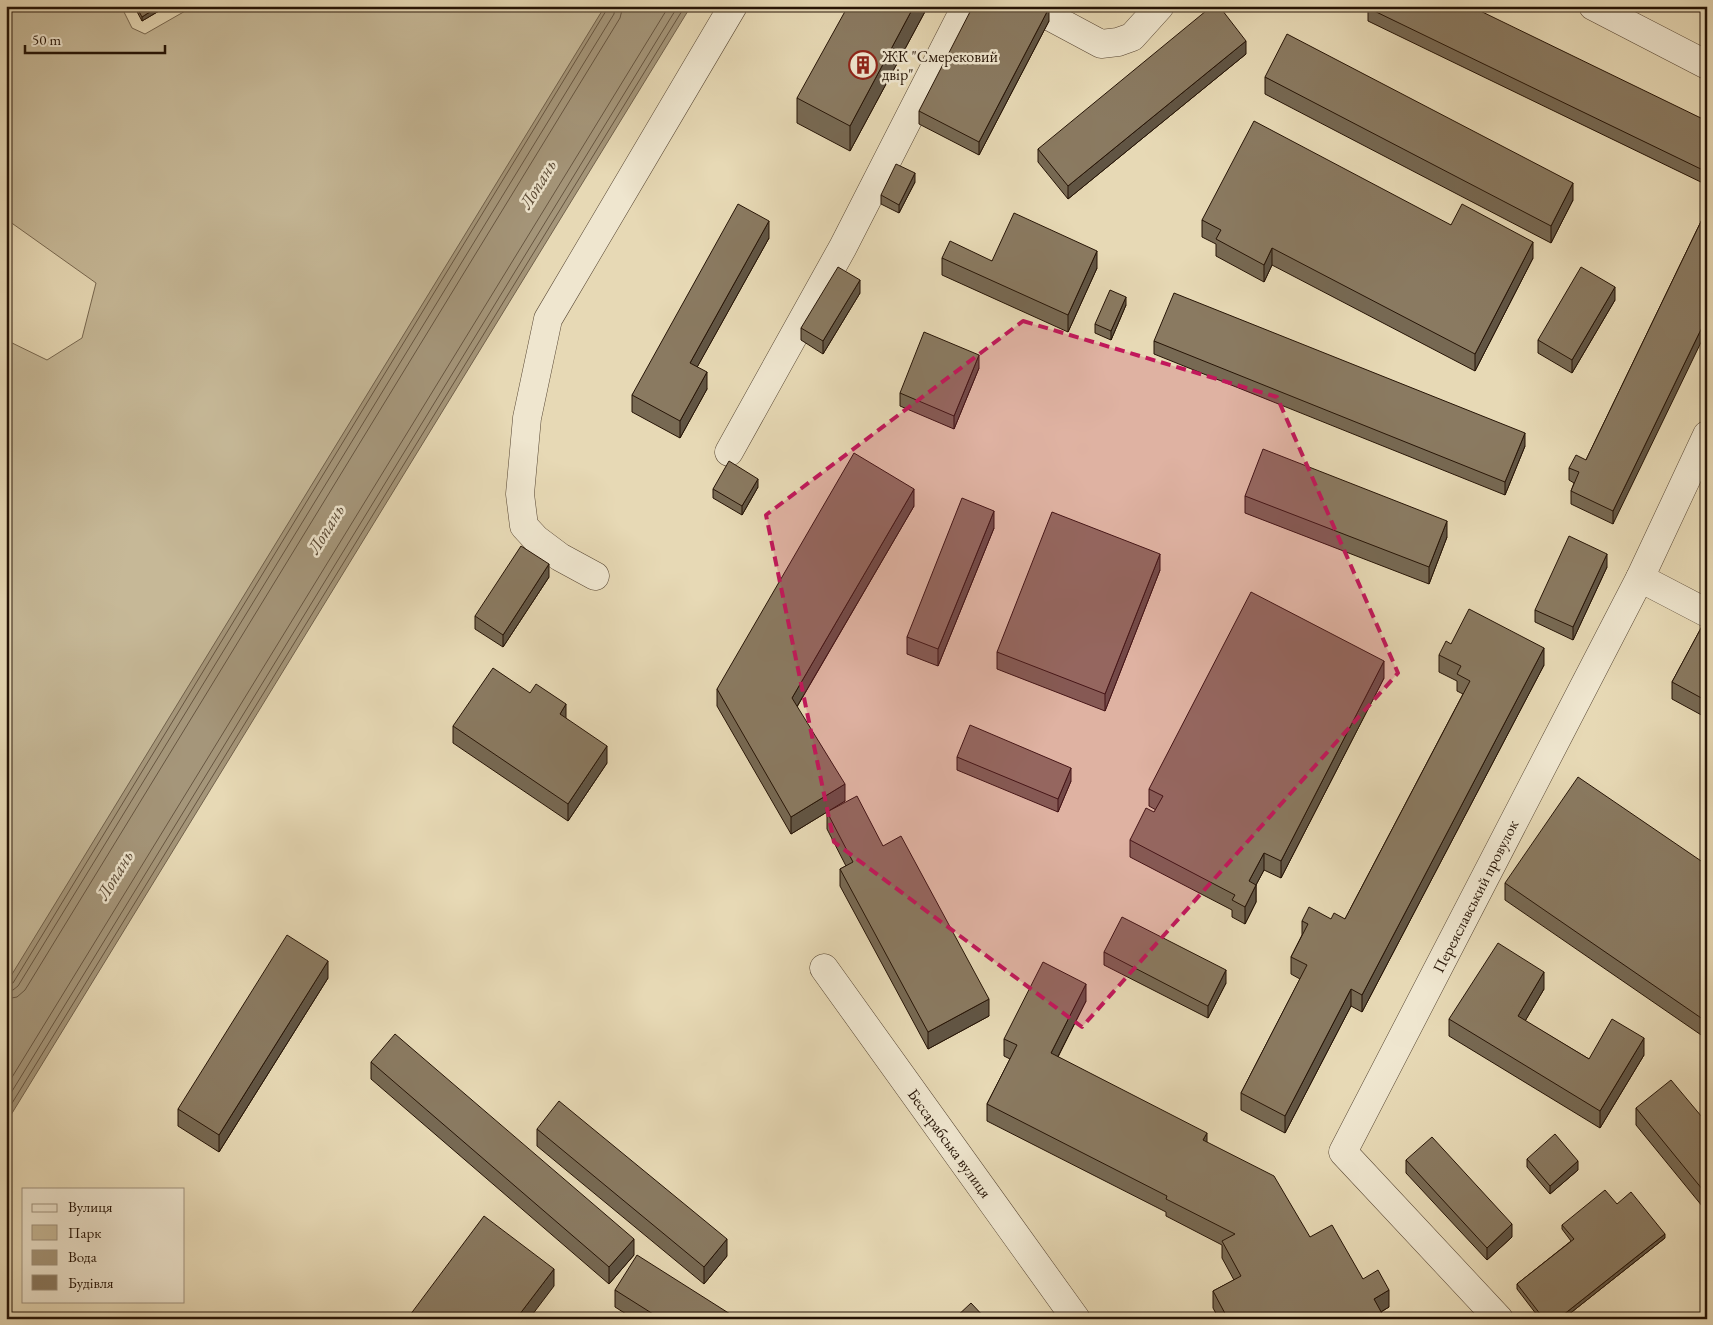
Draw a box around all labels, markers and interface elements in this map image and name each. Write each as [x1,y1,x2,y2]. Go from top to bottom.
scale bar [25,22,165,54]
text: 50 m [32,30,61,49]
place label: ЖК "Смерековий двір" [881,46,998,85]
building icon: ЖК "Смерековий двір" [848,50,878,80]
water label: Лопань [513,155,561,214]
water label: Лопань [301,500,349,559]
street label: Переяславський провулок [1428,816,1523,976]
water label: Лопань [90,846,138,905]
street label: Бессарабська вулиця [903,1084,996,1202]
legend [22,1188,185,1302]
text: Вулиця [68,1197,113,1216]
text: Парк [68,1223,101,1242]
text: Вода [68,1247,97,1266]
text: Будівля [68,1273,114,1292]

